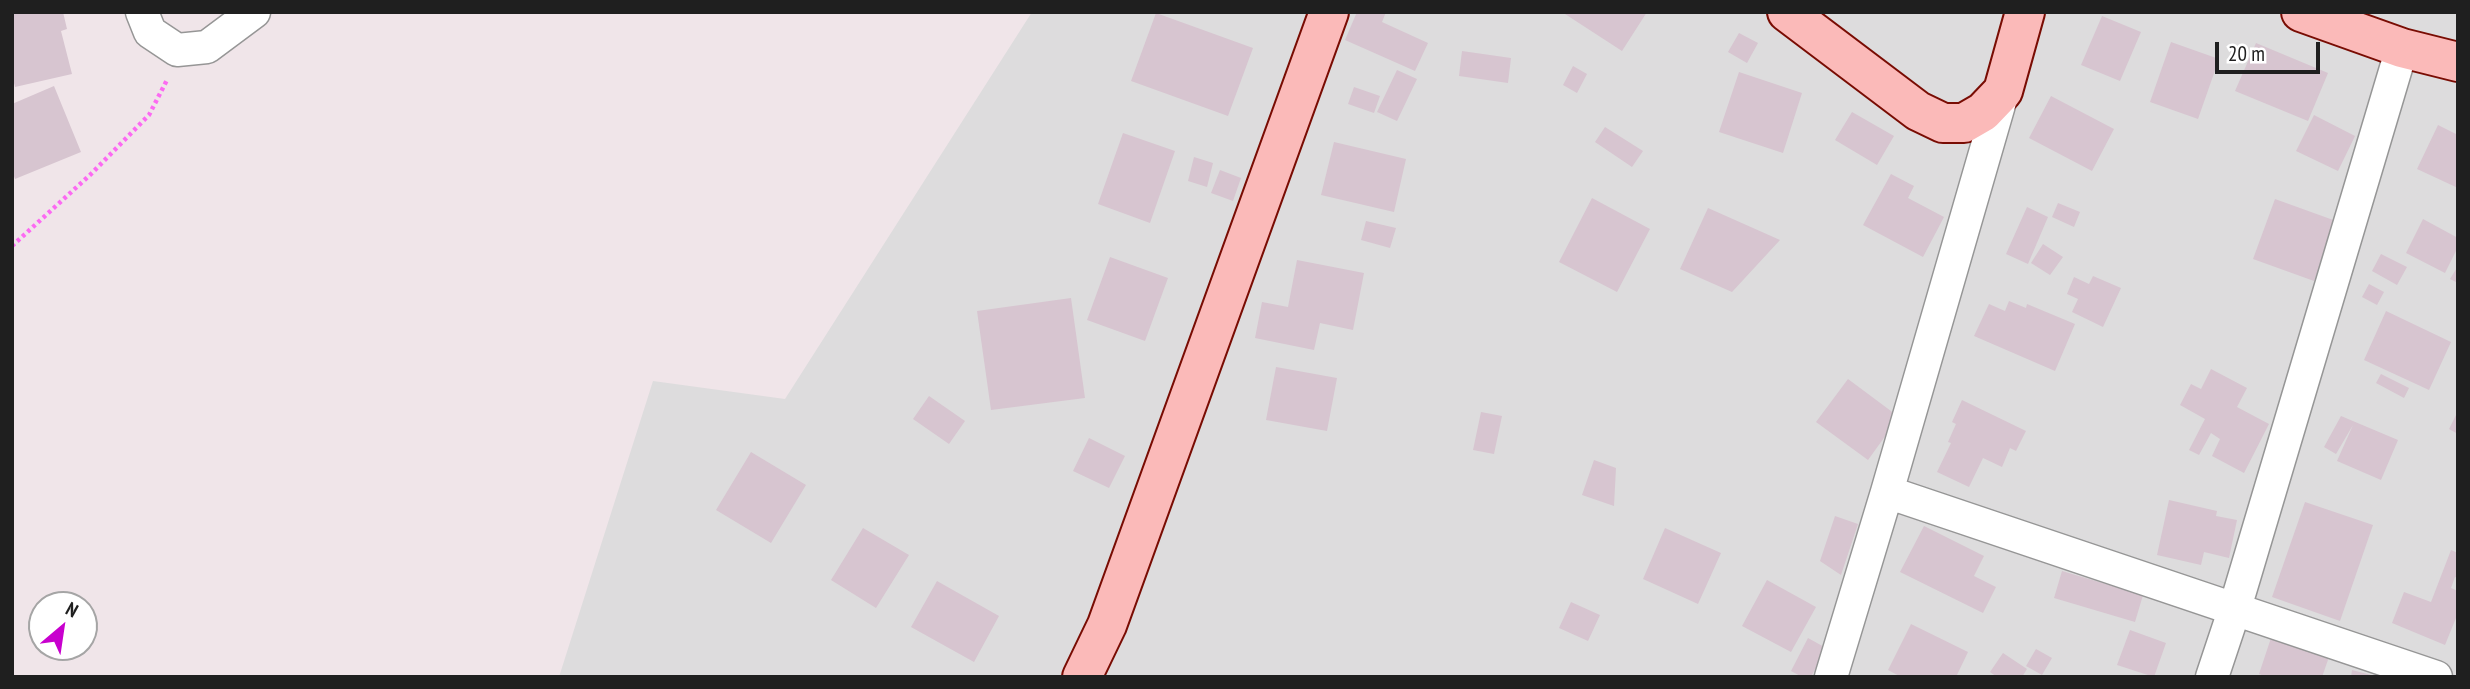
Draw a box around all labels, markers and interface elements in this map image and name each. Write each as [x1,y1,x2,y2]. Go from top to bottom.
scale bar [2218,28,2323,72]
text: 20 m [2228,40,2265,67]
north arrow [28,591,98,661]
text: N [62,596,83,622]

